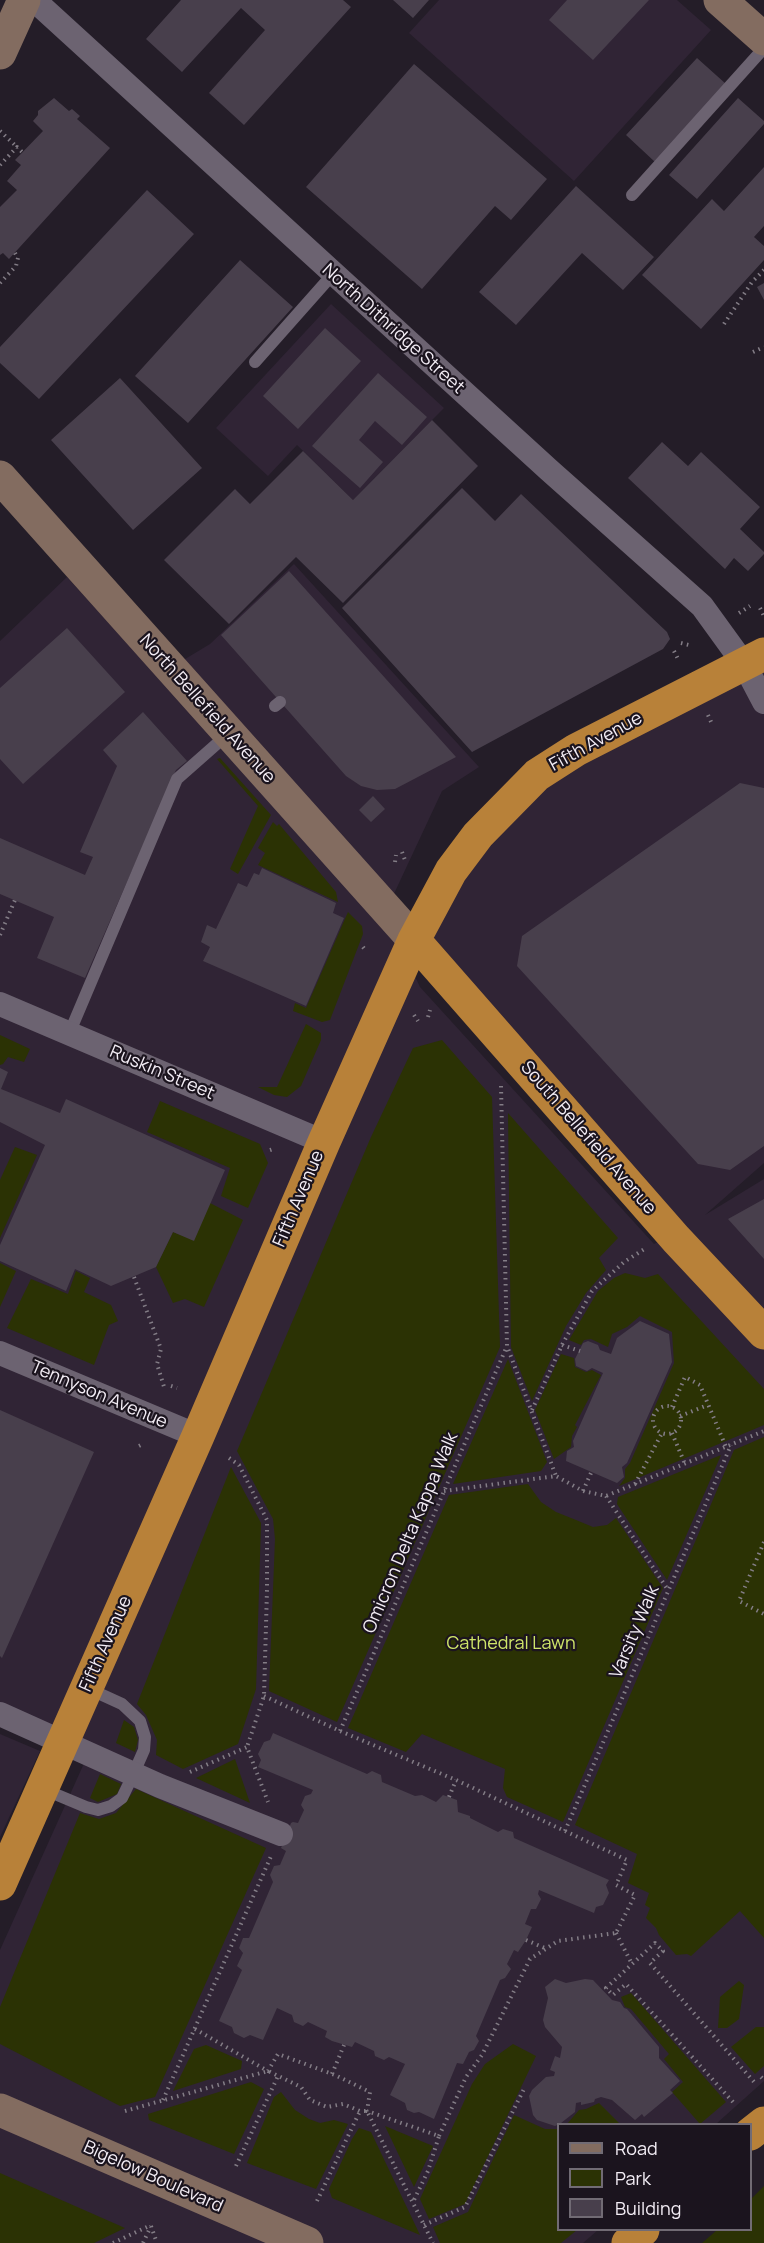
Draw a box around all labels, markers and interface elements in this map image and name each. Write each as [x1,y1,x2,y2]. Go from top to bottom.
street label: North Dithridge Street [317,259,469,399]
street label: North Bellefield Avenue [134,630,280,788]
street label: Fifth Avenue [546,708,646,776]
street label: Ruskin Street [106,1041,218,1105]
street label: South Bellefield Avenue [516,1057,660,1219]
street label: Fifth Avenue [269,1147,329,1251]
street label: Tennyson Avenue [28,1357,170,1433]
street label: Omicron Delta Kappa Walk [359,1429,463,1637]
street label: Varsity Walk [606,1582,664,1682]
street label: Fifth Avenue [75,1593,137,1695]
park label: Cathedral Lawn [446,1633,576,1655]
legend [557,2123,752,2231]
street label: Bigelow Boulevard [80,2136,226,2218]
text: Road [615,2136,658,2160]
text: Park [615,2166,651,2190]
text: Building [615,2196,681,2220]

